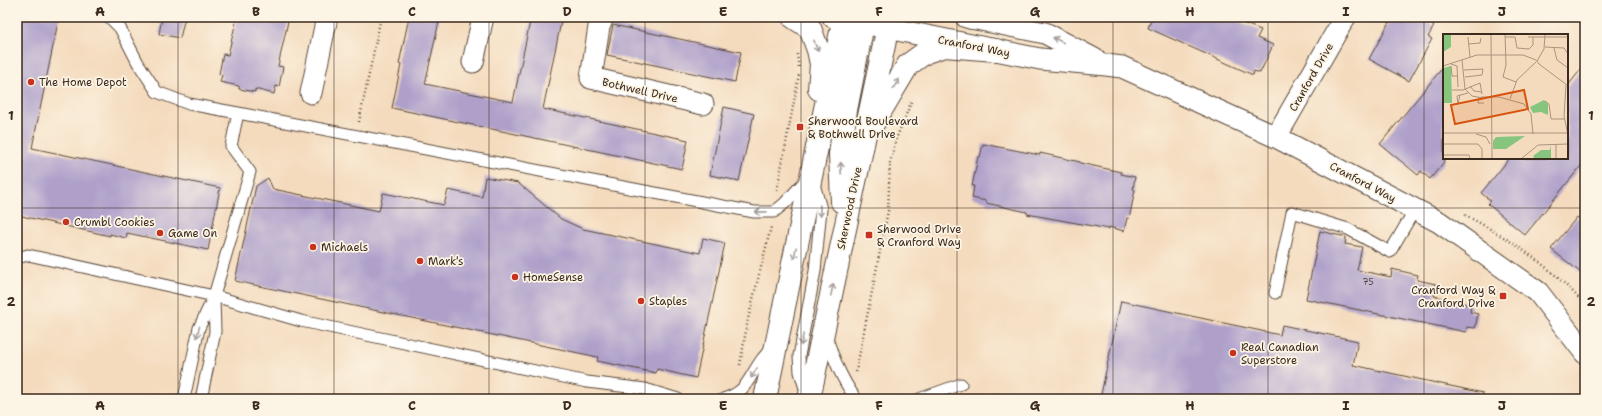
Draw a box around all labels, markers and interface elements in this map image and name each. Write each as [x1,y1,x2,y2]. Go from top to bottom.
text: A [95,3,105,20]
text: B [252,3,260,20]
text: C [408,3,416,20]
text: D [562,3,572,20]
text: E [719,3,728,20]
text: F [875,3,883,20]
text: G [1030,3,1041,20]
text: H [1185,3,1195,20]
text: I [1342,3,1350,20]
text: J [1498,3,1506,20]
street label: Cranford Way [937,32,1011,61]
inset map [1443,34,1568,159]
one-way arrow [1053,36,1065,44]
one-way arrow [813,39,821,51]
street label: Cranford Drive [1286,40,1337,114]
street label: Bothwell Drive [601,74,679,106]
place label: The Home Depot [39,75,127,90]
marker: The Home Depot [26,77,36,87]
one-way arrow [892,79,900,90]
text: 1 [8,107,14,124]
text: 1 [1588,107,1594,124]
place label: Sherwood Boulevard & Bothwell Drive [808,114,918,142]
marker: Sherwood Boulevard & Bothwell Drive [795,122,805,132]
street label: Cranford Way [1327,159,1399,206]
one-way arrow [837,162,845,175]
street label: Sherwood Drive [833,165,866,251]
one-way arrow [816,204,824,217]
one-way arrow [755,208,768,216]
place label: Crumbl Cookies [74,215,155,230]
marker: Crumbl Cookies [61,217,71,227]
place label: Sherwood Drive & Cranford Way [877,222,961,250]
place label: Game On [168,226,217,241]
marker: Game On [155,228,165,238]
marker: Sherwood Drive & Cranford Way [864,230,874,240]
place label: Michaels [321,240,368,255]
marker: Michaels [308,242,318,252]
one-way arrow [791,246,799,259]
place label: Mark's [428,254,464,269]
marker: Mark's [415,256,425,266]
place label: HomeSense [523,270,583,285]
marker: HomeSense [510,272,520,282]
house number: 75 [1362,276,1374,288]
one-way arrow [829,283,837,296]
place label: Cranford Way & Cranford Drive [1411,283,1495,311]
marker: Cranford Way & Cranford Drive [1498,291,1508,301]
text: 2 [6,293,16,310]
text: 2 [1586,293,1596,310]
place label: Staples [649,294,687,309]
marker: Staples [636,296,646,306]
one-way arrow [194,325,202,338]
one-way arrow [798,333,806,346]
place label: Real Canadian Superstore [1241,340,1319,368]
marker: Real Canadian Superstore [1228,348,1238,358]
one-way arrow [749,368,758,379]
text: A [95,397,105,414]
text: B [252,397,260,414]
text: C [408,397,416,414]
text: D [562,397,572,414]
text: E [719,397,728,414]
text: F [875,397,883,414]
text: G [1030,397,1041,414]
text: H [1185,397,1195,414]
text: I [1342,397,1350,414]
text: J [1498,397,1506,414]

